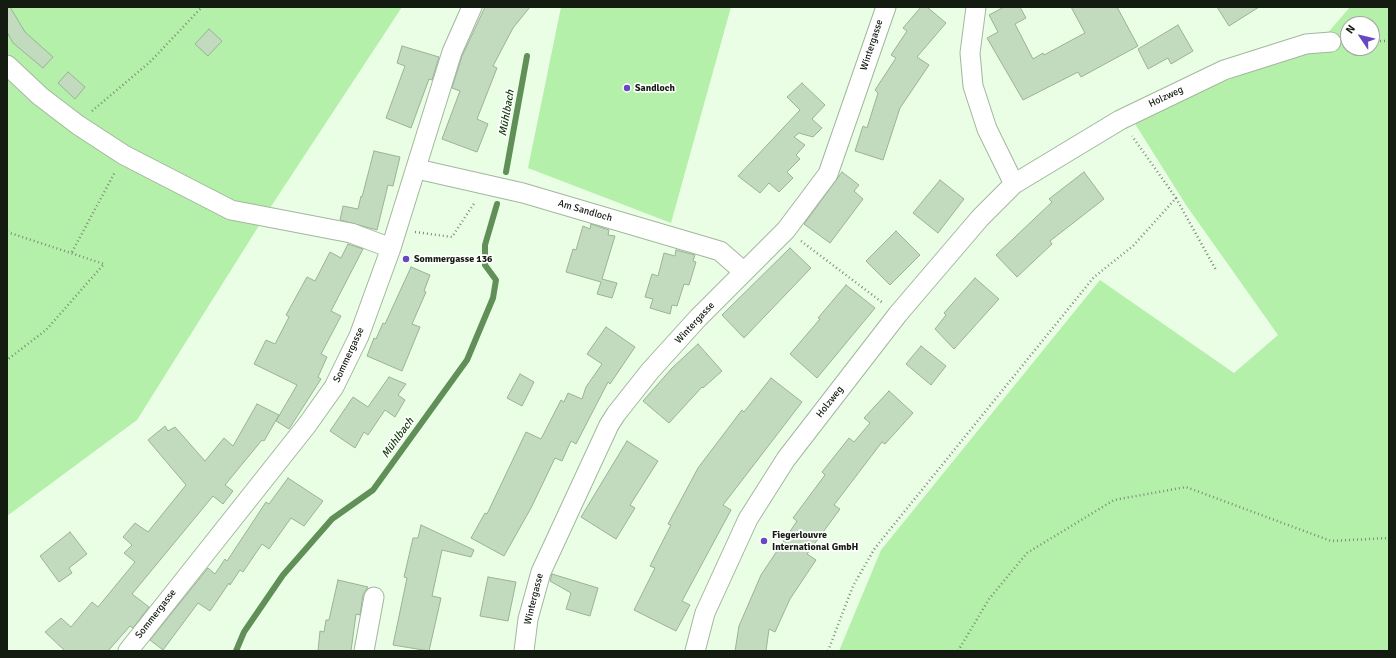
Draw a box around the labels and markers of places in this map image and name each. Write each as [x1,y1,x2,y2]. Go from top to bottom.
place label: Sandloch [635,82,675,94]
marker: Sandloch [622,83,632,93]
place label: Sommergasse 136 [414,253,492,265]
marker: Sommergasse 136 [401,254,411,264]
place label: Fiegerlouvre International GmbH [772,529,858,552]
marker: Fiegerlouvre International GmbH [759,536,769,546]

